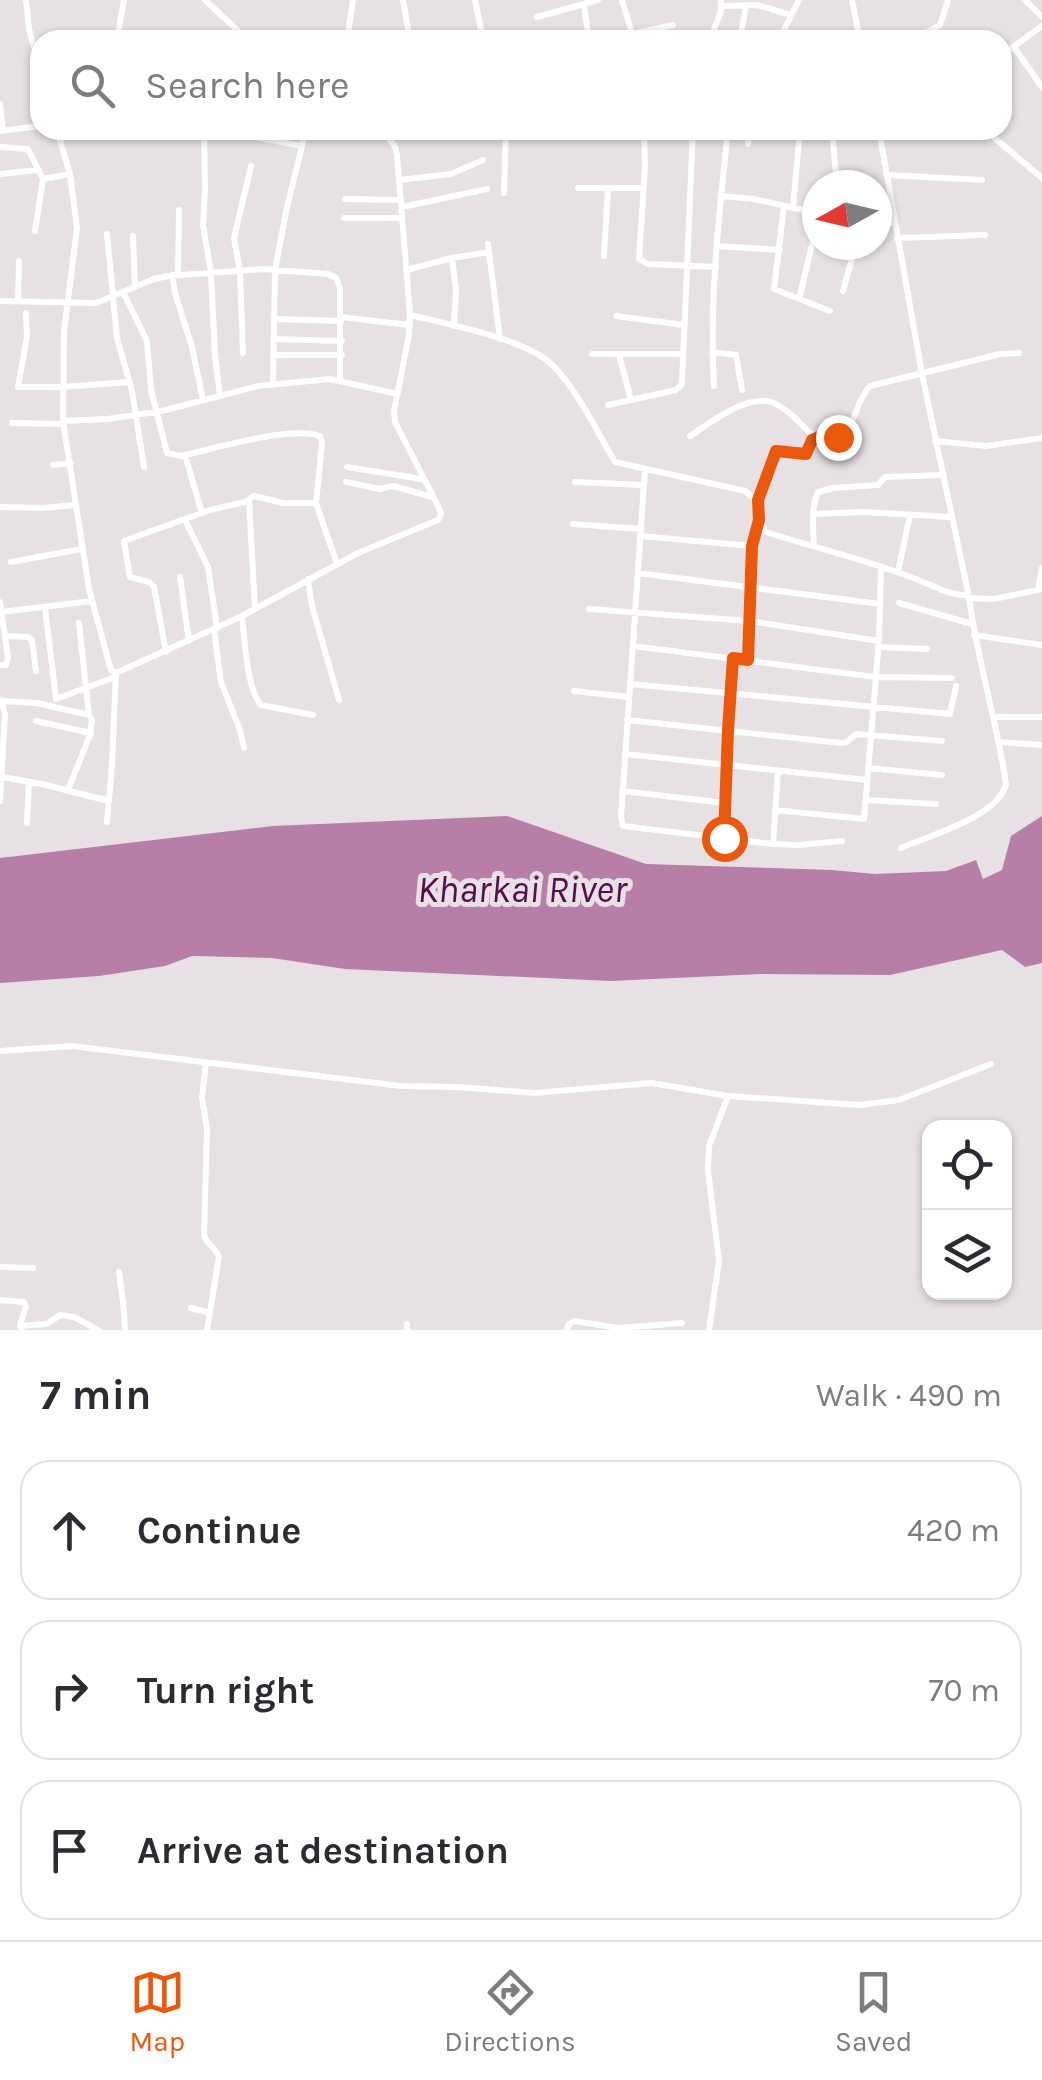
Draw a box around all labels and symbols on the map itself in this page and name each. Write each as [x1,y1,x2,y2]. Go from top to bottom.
north arrow [802,170,892,260]
route end [816,415,862,461]
route start [702,816,748,862]
water label: Kharkai River [417,867,629,912]

